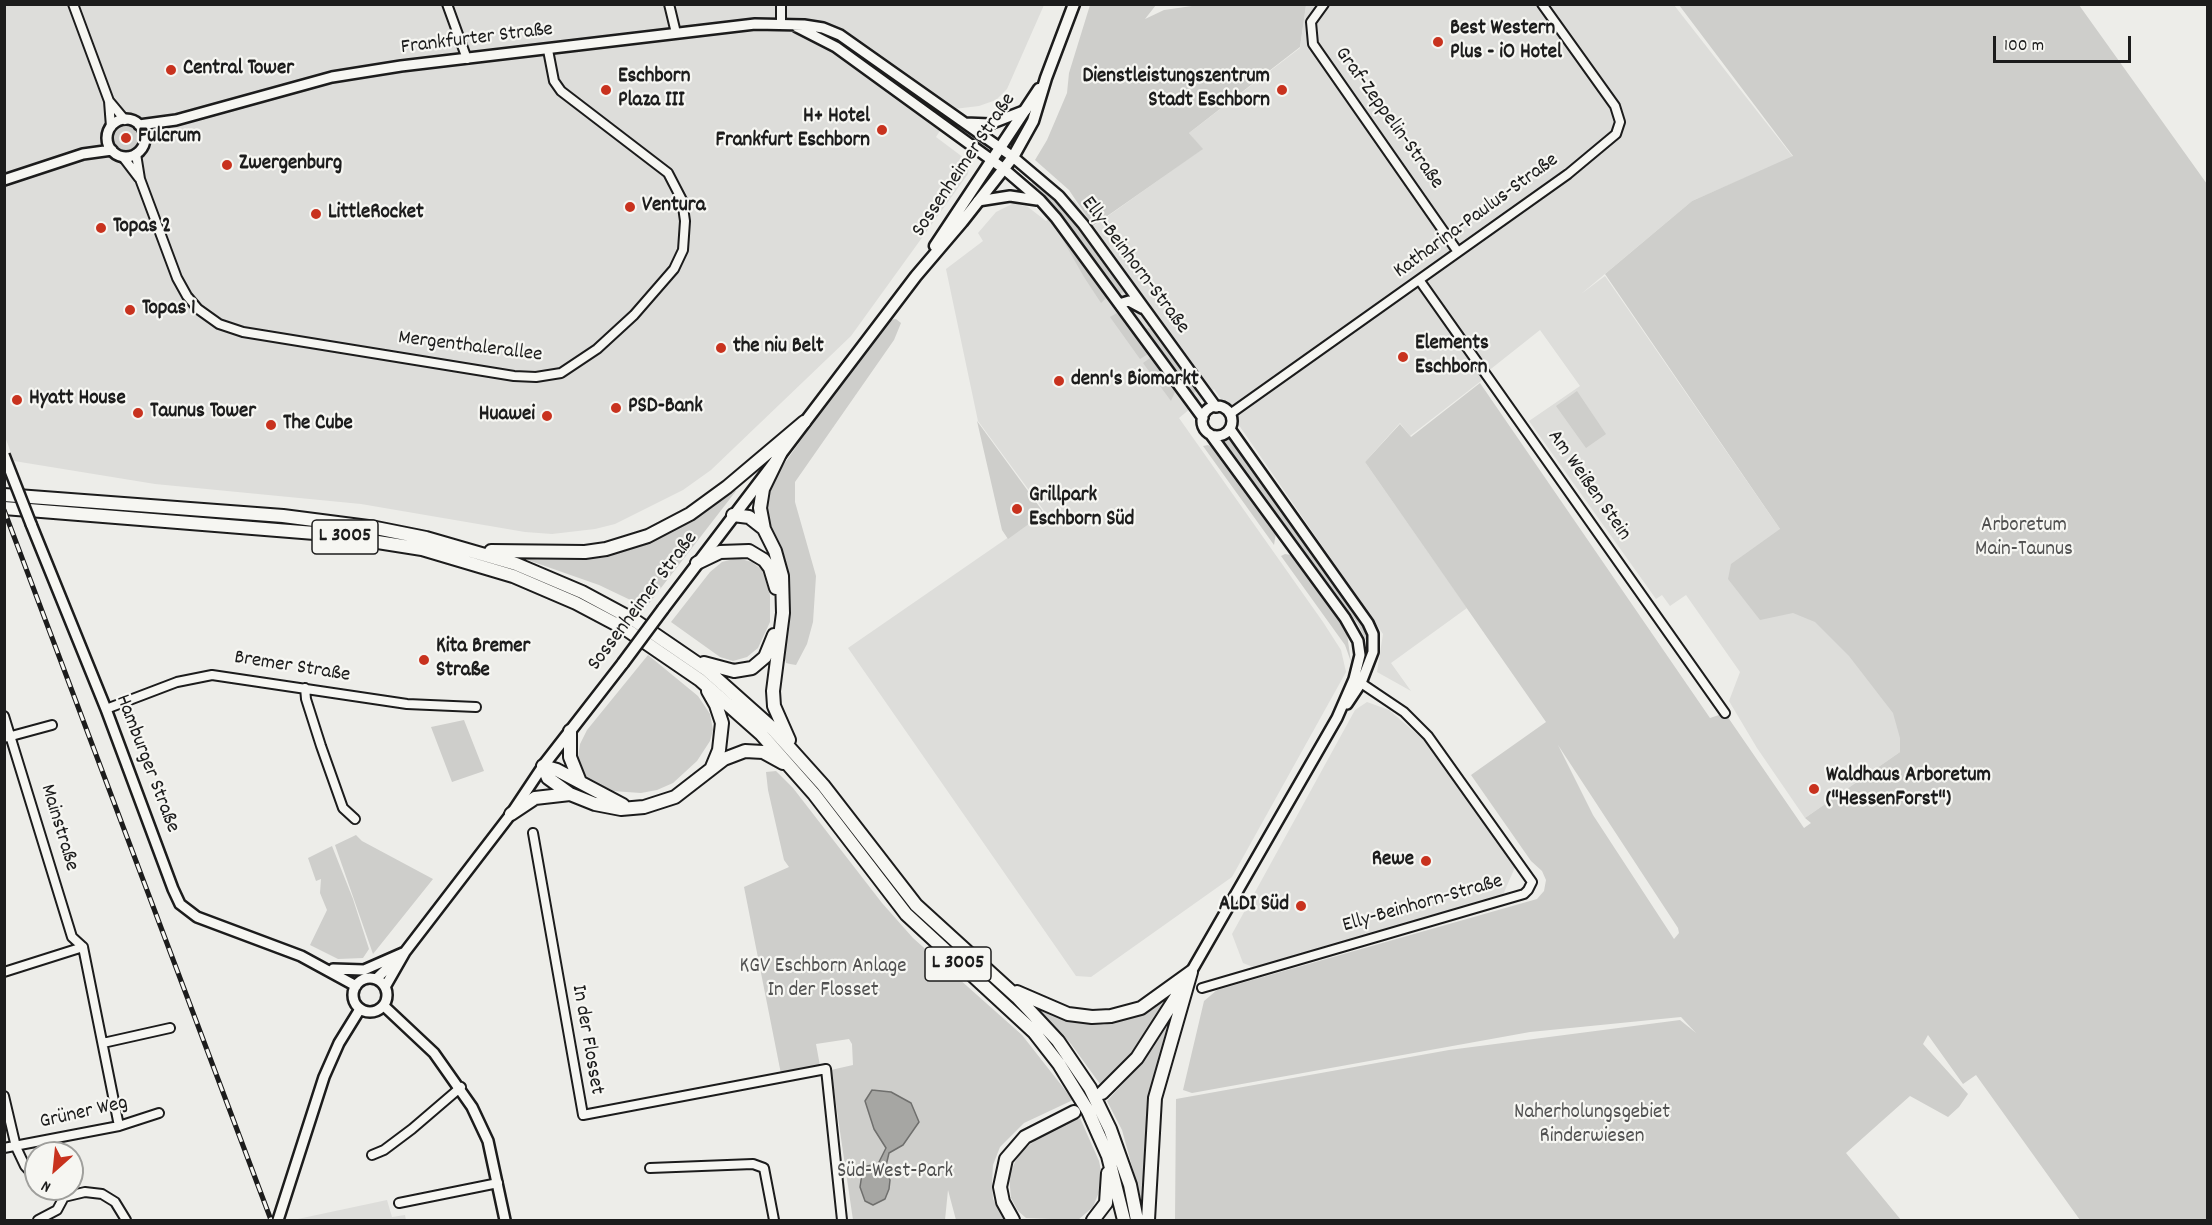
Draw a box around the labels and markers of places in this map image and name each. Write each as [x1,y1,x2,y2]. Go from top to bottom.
place label: Best Western Plus - iO Hotel [1450,17,1562,67]
marker: Best Western Plus - iO Hotel [1431,35,1445,49]
place label: Central Tower [183,57,294,83]
marker: Central Tower [164,63,178,77]
place label: Eschborn Plaza III [618,65,690,115]
place label: Dienstleistungszentrum Stadt Eschborn [1082,65,1270,115]
marker: Eschborn Plaza III [599,83,613,97]
marker: Dienstleistungszentrum Stadt Eschborn [1275,83,1289,97]
place label: H+ Hotel Frankfurt Eschborn [716,105,870,155]
marker: H+ Hotel Frankfurt Eschborn [875,123,889,137]
place label: Fulcrum [138,125,201,151]
marker: Fulcrum [119,131,133,145]
place label: Zwergenburg [239,152,342,178]
marker: Zwergenburg [220,158,234,172]
place label: Ventura [642,194,705,220]
marker: Ventura [623,200,637,214]
place label: LittleRocket [328,201,424,227]
marker: LittleRocket [309,207,323,221]
place label: Topas 2 [113,215,171,241]
marker: Topas 2 [94,221,108,235]
place label: Topas 1 [142,297,196,323]
marker: Topas 1 [123,303,137,317]
place label: Elements Eschborn [1415,332,1489,382]
place label: the niu Belt [733,335,824,361]
marker: the niu Belt [714,341,728,355]
marker: Elements Eschborn [1396,350,1410,364]
place label: denn's Biomarkt [1071,368,1199,394]
marker: denn's Biomarkt [1052,374,1066,388]
place label: Hyatt House [29,387,126,413]
marker: Hyatt House [10,393,24,407]
place label: PSD-Bank [628,395,703,421]
place label: Taunus Tower [150,400,256,426]
marker: PSD-Bank [609,401,623,415]
place label: Huawei [479,403,535,429]
marker: Taunus Tower [131,406,145,420]
marker: Huawei [540,409,554,423]
place label: The Cube [283,412,353,438]
marker: The Cube [264,418,278,432]
place label: Grillpark Eschborn Süd [1029,484,1134,534]
marker: Grillpark Eschborn Süd [1010,502,1024,516]
place label: Kita Bremer Straße [436,635,530,685]
marker: Kita Bremer Straße [417,653,431,667]
place label: Waldhaus Arboretum ("HessenForst") [1826,764,1991,814]
marker: Waldhaus Arboretum ("HessenForst") [1807,782,1821,796]
place label: Rewe [1372,848,1414,874]
marker: Rewe [1419,854,1433,868]
place label: ALDI Süd [1219,893,1289,919]
marker: ALDI Süd [1294,899,1308,913]

